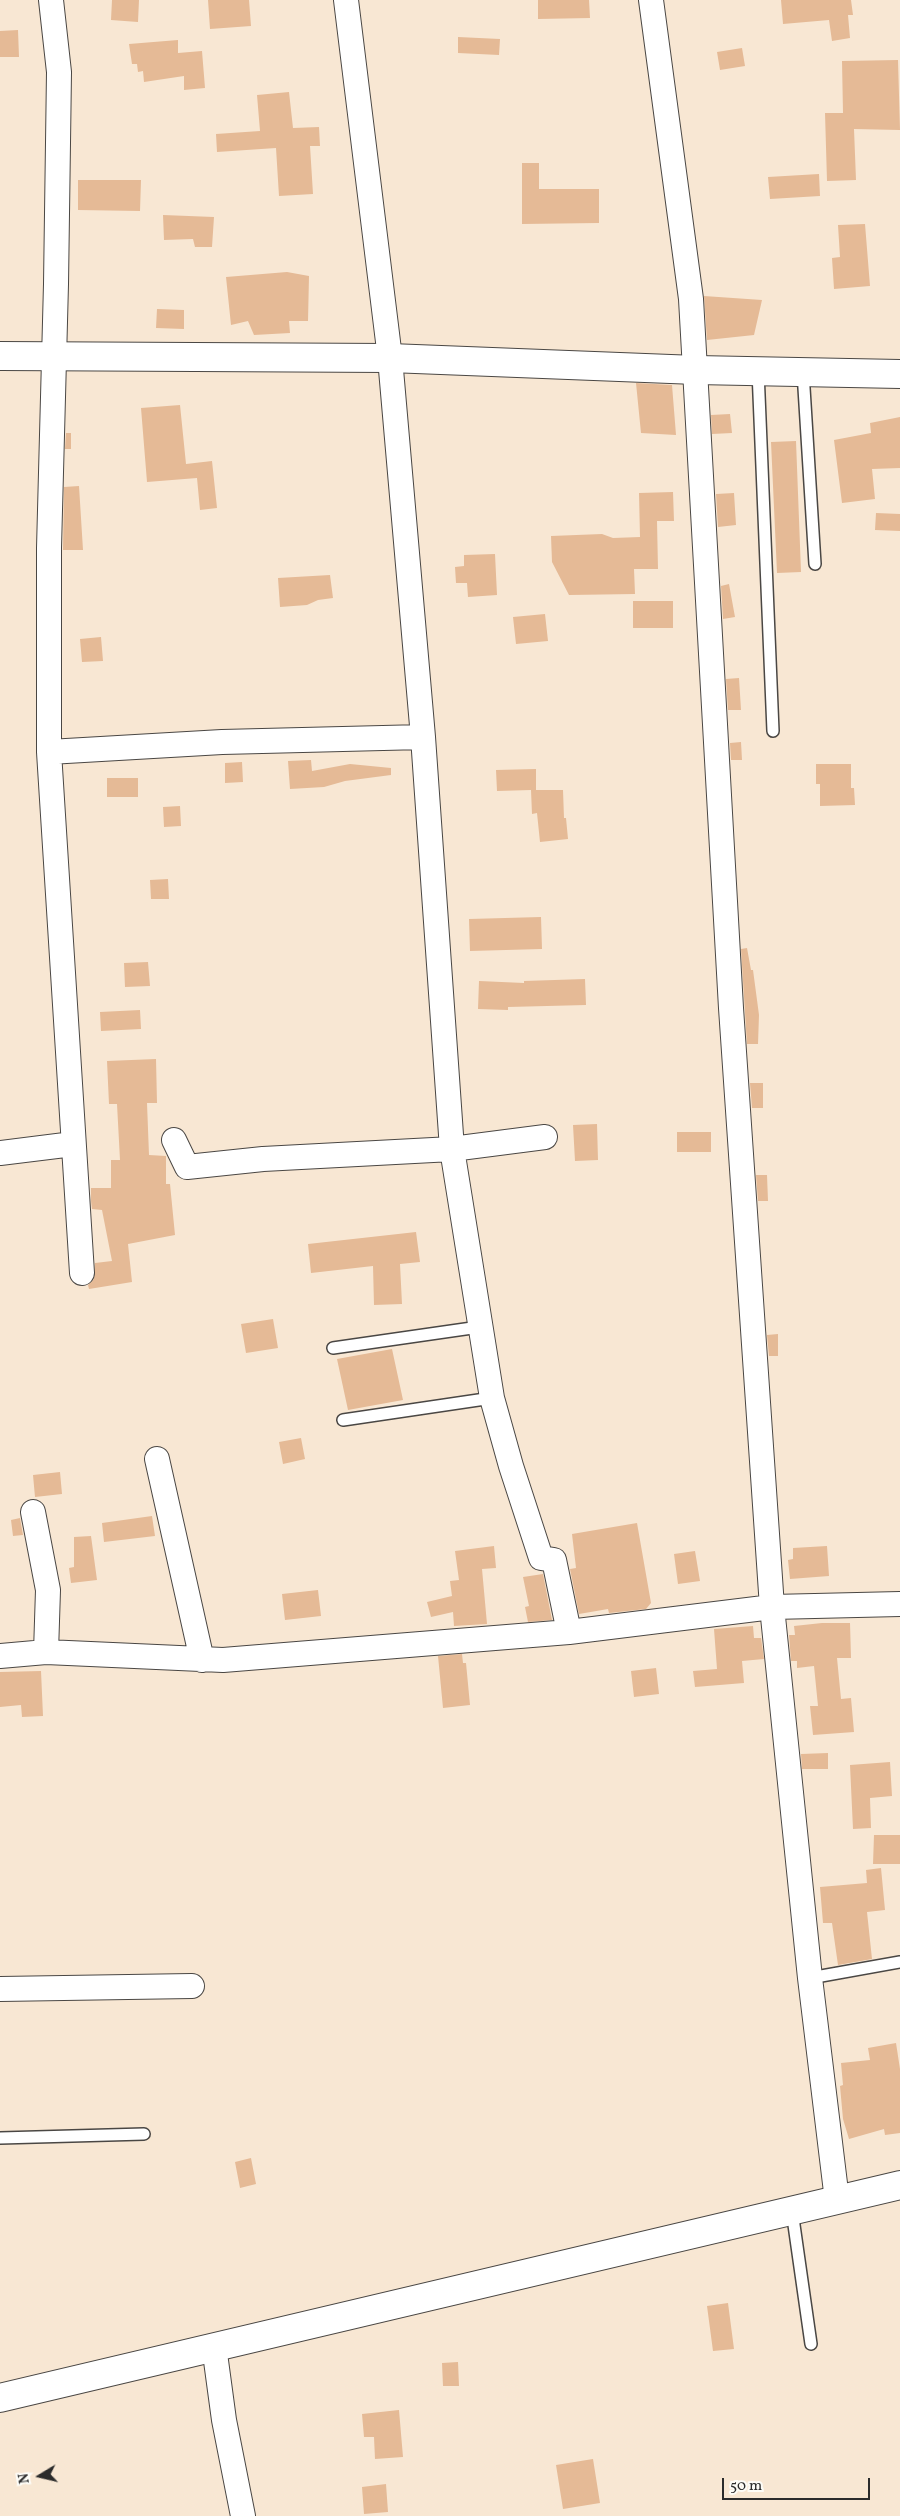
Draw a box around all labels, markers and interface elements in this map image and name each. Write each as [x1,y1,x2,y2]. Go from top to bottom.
north arrow [15,2451,65,2501]
scale bar [725,2468,872,2500]
text: N [15,2472,35,2485]
text: 50 m [730,2476,762,2497]

